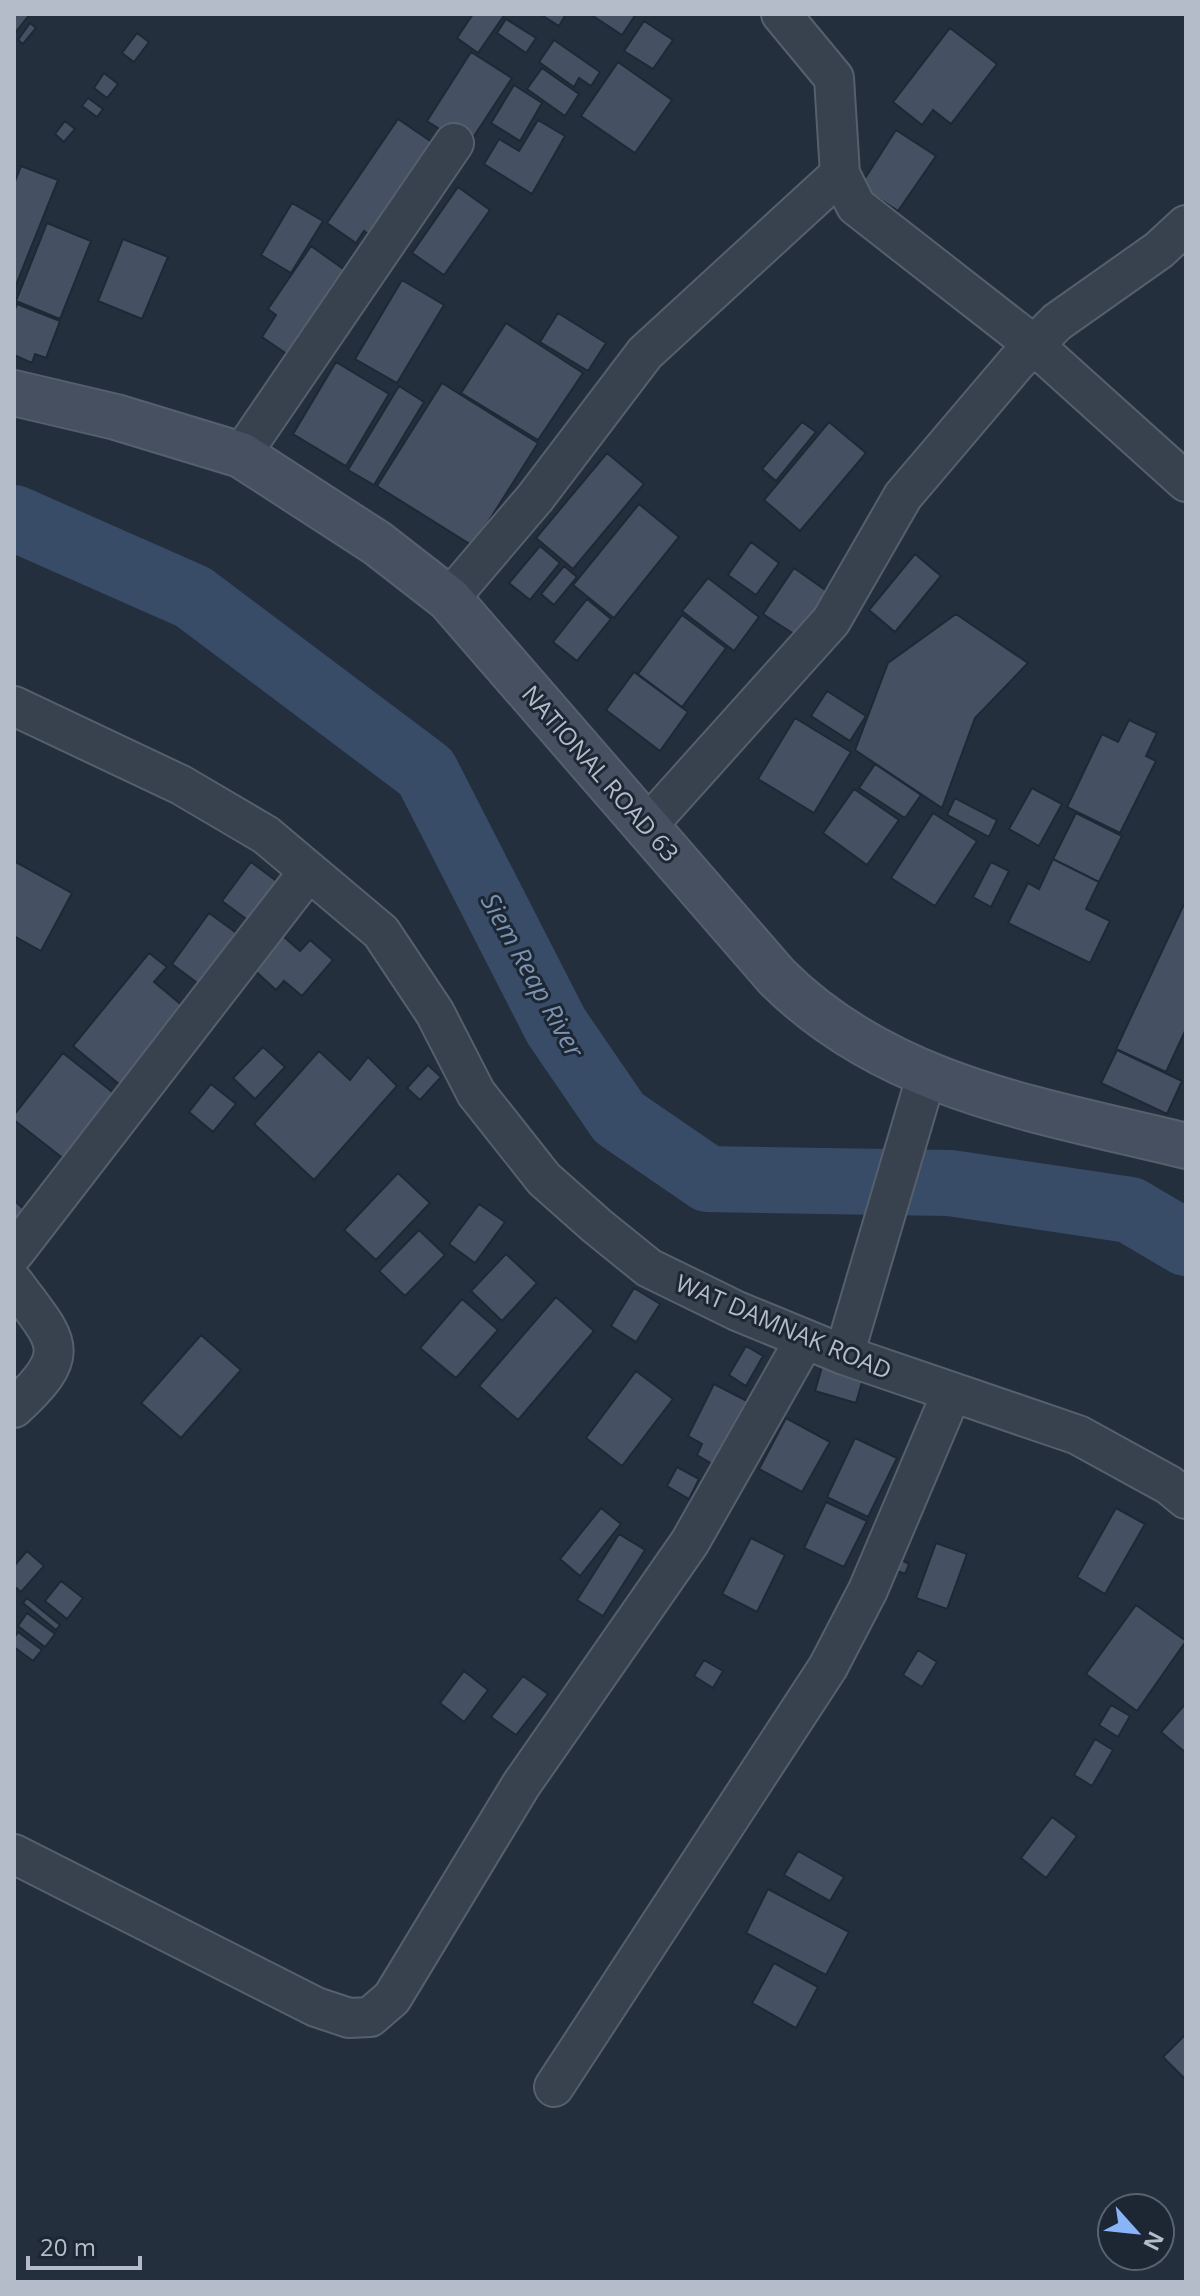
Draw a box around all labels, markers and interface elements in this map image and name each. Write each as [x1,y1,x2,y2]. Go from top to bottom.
street label: NATIONAL ROAD 63 [515,678,687,868]
water label: Siem Reap River [473,886,594,1065]
street label: WAT DAMNAK ROAD [671,1266,897,1386]
north arrow [1096,2192,1176,2272]
scale bar [28,2220,140,2270]
text: N [1137,2227,1172,2256]
text: 20 m [40,2230,96,2263]

